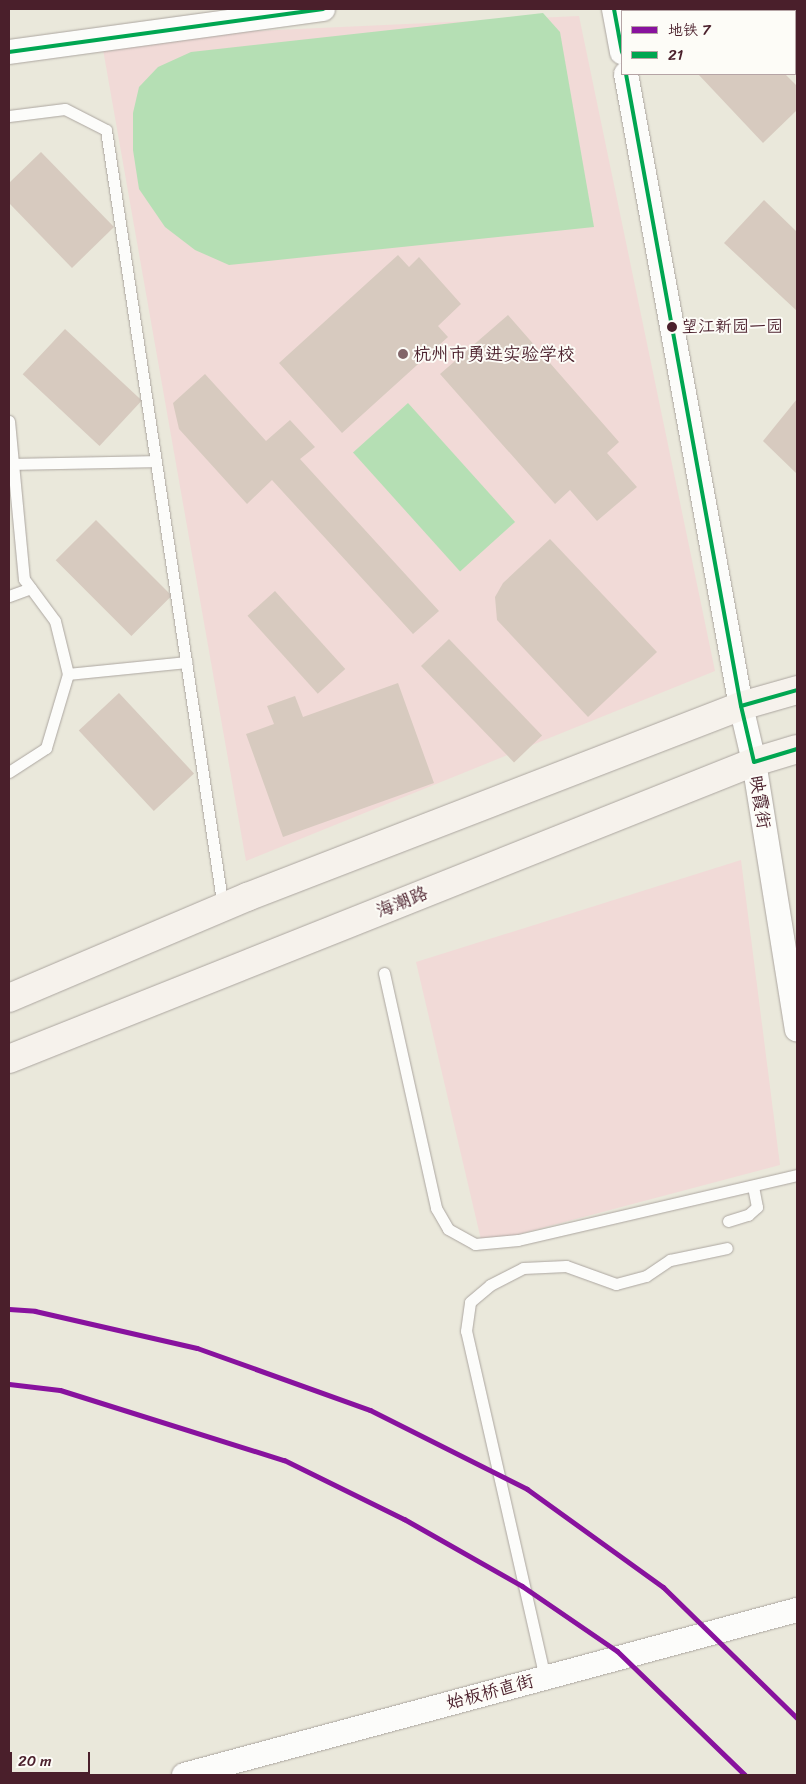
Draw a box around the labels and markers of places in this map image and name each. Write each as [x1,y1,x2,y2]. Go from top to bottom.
place label: 望江新园一园 [681,317,783,337]
marker: 望江新园一园 [667,322,677,332]
place label: 杭州市勇进实验学校 [413,343,575,365]
marker: 杭州市勇进实验学校 [397,348,409,360]

